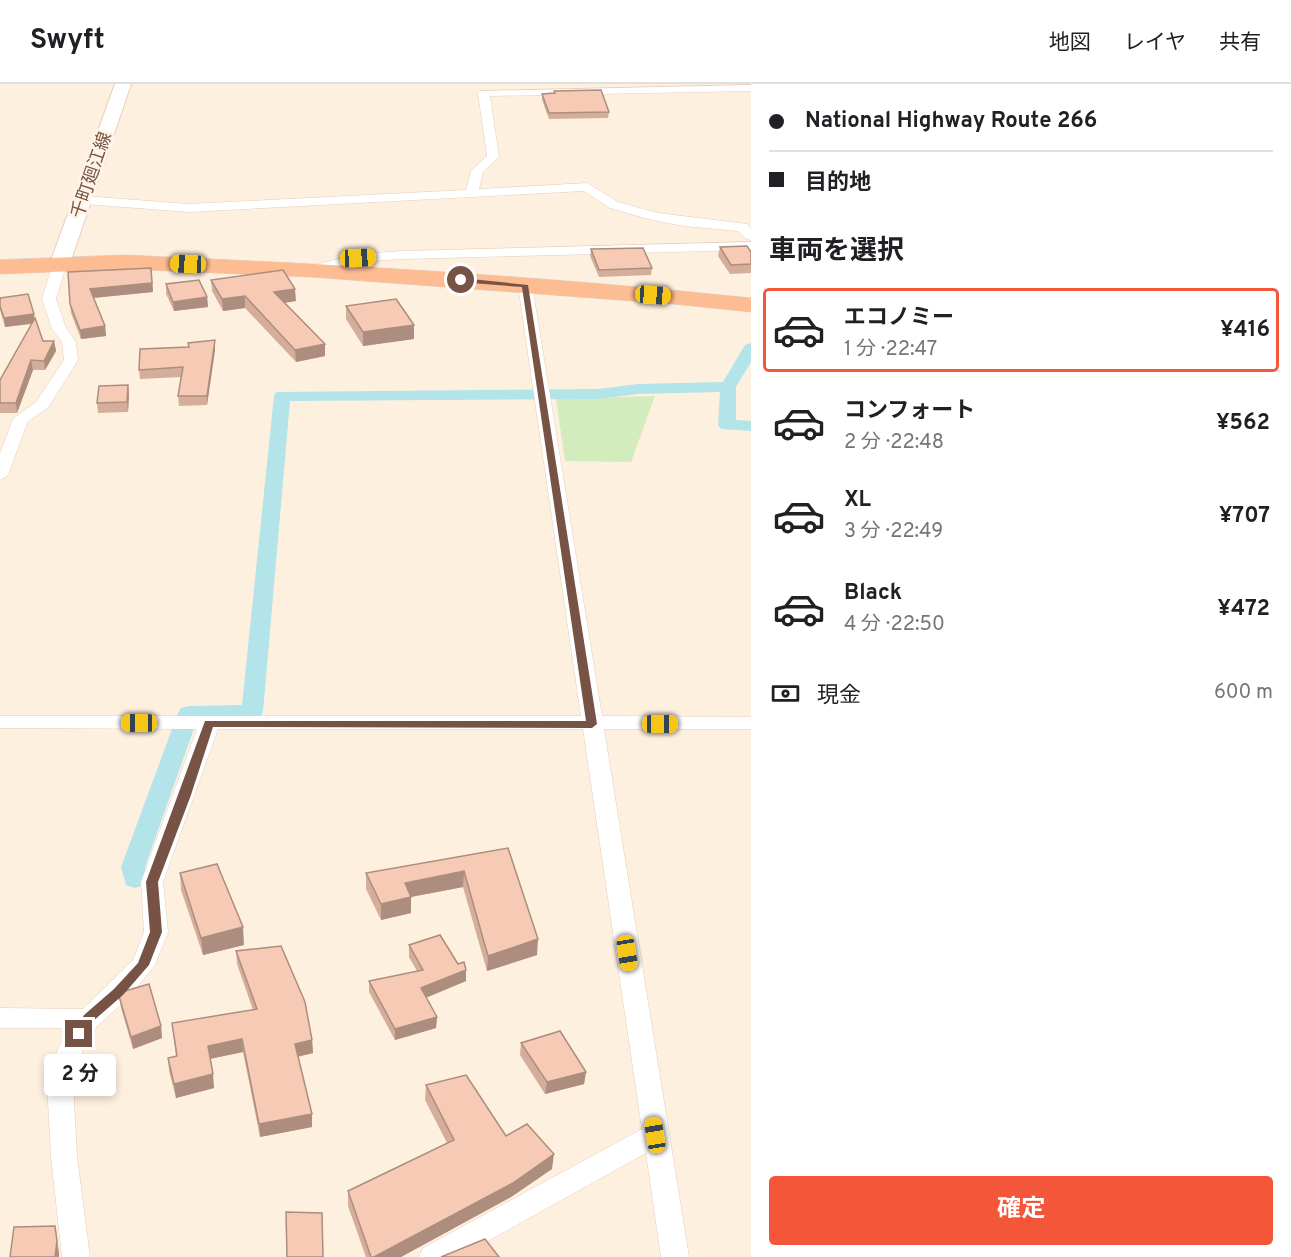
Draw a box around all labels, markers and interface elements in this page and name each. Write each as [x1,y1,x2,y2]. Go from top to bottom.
text: Swyft [30,23,105,59]
text: 地図 [1049,30,1091,57]
text: レイヤ [1124,30,1186,57]
text: 共有 [1219,30,1261,57]
text: National Highway Route 266 [805,108,1097,135]
street label: 千町廻江線 [67,129,118,222]
text: 目的地 [805,170,871,197]
text: 車両を選択 [769,235,904,269]
car [340,248,376,268]
car [170,254,206,274]
route start [447,266,474,293]
car [634,285,672,305]
icon: car [772,303,826,357]
text: エコノミー [844,305,954,332]
text: ¥416 [1220,317,1270,344]
text: 1 分 · 22:47 [844,337,937,363]
icon: car [772,396,826,450]
text: コンフォート [844,398,975,425]
text: ¥562 [1216,410,1270,437]
text: 2 分 · 22:48 [844,430,944,456]
text: XL [844,487,871,514]
icon: car [772,489,826,543]
text: ¥707 [1219,503,1270,530]
text: 3 分 · 22:49 [844,519,943,545]
text: Black [844,580,902,607]
icon: car [772,582,826,636]
text: ¥472 [1218,596,1270,623]
text: 4 分 · 22:50 [844,612,945,638]
icon: cash [769,677,802,710]
text: 600 m [1214,680,1273,706]
text: 現金 [817,683,861,710]
car [121,714,157,732]
car [642,715,678,733]
car [615,934,639,972]
route end [65,1020,92,1047]
callout: 2 分 [43,1055,115,1097]
text: 2 分 [61,1062,99,1088]
car [643,1116,667,1154]
button: 確定 [769,1176,1273,1245]

